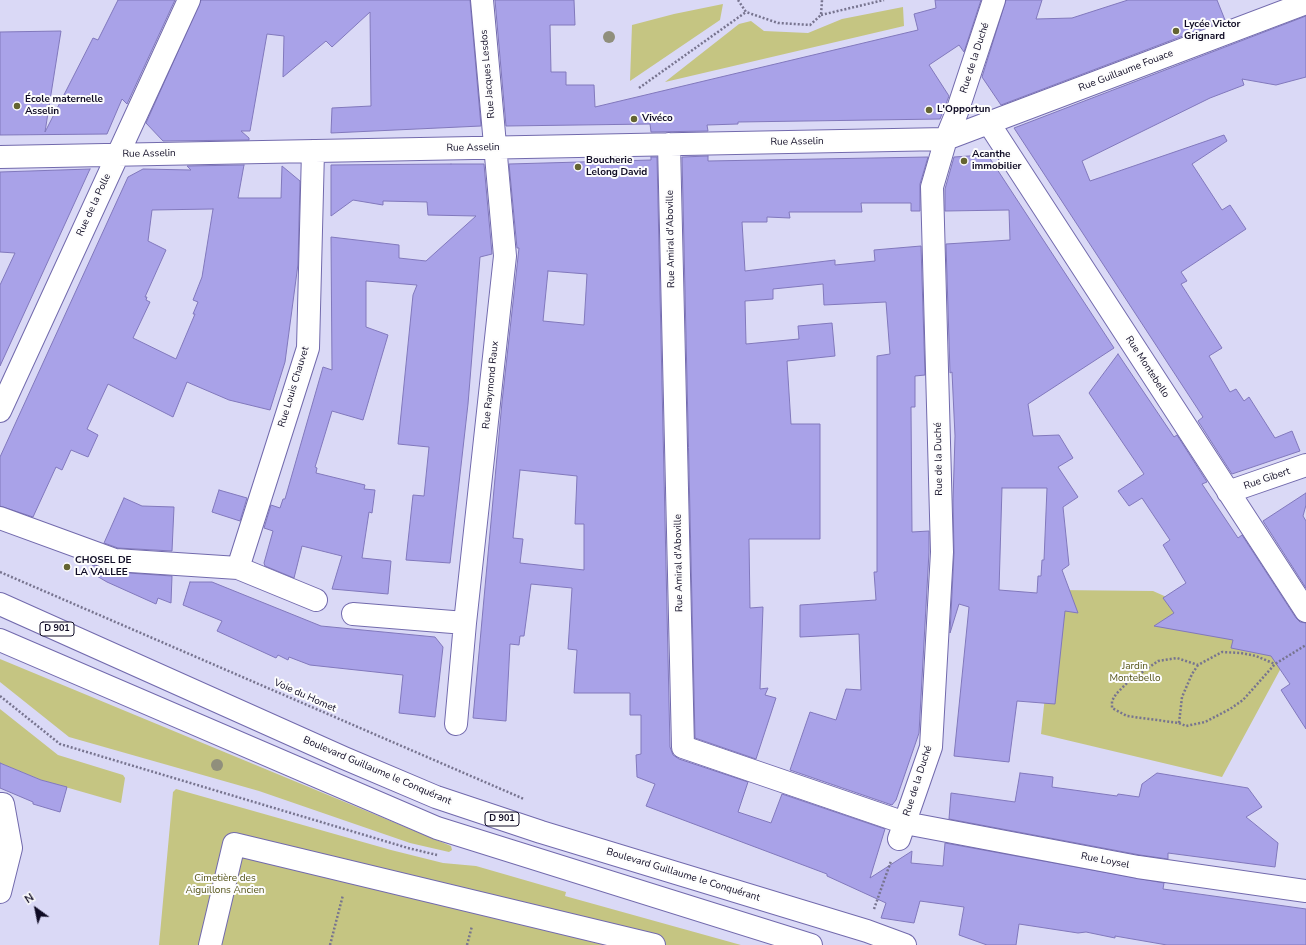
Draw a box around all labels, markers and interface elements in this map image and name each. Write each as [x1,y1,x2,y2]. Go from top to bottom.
place label: Lycée Victor Grignard [1184,19,1240,42]
street label: Rue de la Duché [958,21,992,95]
marker: Lycée Victor Grignard [1171,26,1181,36]
street label: Rue Jacques Lesdos [478,29,498,119]
street label: Rue Guillaume Fouace [1077,47,1175,95]
place label: École maternelle Asselin [25,94,103,118]
marker: École maternelle Asselin [12,101,22,111]
place label: L'Opportun [937,104,990,116]
marker: L'Opportun [924,105,934,115]
place label: Vivéco [642,113,673,125]
marker: Vivéco [629,114,639,124]
street label: Rue Asselin [770,136,824,148]
street label: Rue Asselin [446,142,500,154]
street label: Rue Asselin [122,148,176,160]
place label: Acanthe immobilier [972,149,1021,172]
place label: Boucherie Lelong David [586,155,647,178]
marker: Acanthe immobilier [959,156,969,166]
marker: Boucherie Lelong David [573,162,583,172]
street label: Rue de la Polle [74,172,114,238]
street label: Rue Amiral d'Aboville [664,190,678,288]
street label: Rue Montebello [1123,334,1171,400]
street label: Rue Raymond Raux [480,340,502,430]
street label: Rue Louis Chauvet [276,345,312,429]
street label: Rue de la Duché [932,422,946,496]
street label: Rue Gibert [1242,465,1292,493]
street label: Rue Amiral d'Aboville [672,514,686,612]
place label: CHOSEL DE LA VALLEE [75,555,132,578]
marker: CHOSEL DE LA VALLEE [62,562,72,572]
road number: D 901 [40,622,74,636]
park label: Jardin Montebello [1109,661,1161,684]
street label: Voie du Homet [272,677,338,715]
street label: Boulevard Guillaume le Conquérant [301,734,453,808]
street label: Rue de la Duché [901,744,935,818]
road number: D 901 [485,812,519,826]
street label: Boulevard Guillaume le Conquérant [605,846,761,904]
street label: Rue Loysel [1080,850,1130,872]
park label: Cimetière des Aiguillons Ancien [186,873,264,896]
north arrow [16,889,56,929]
text: N [22,890,37,907]

